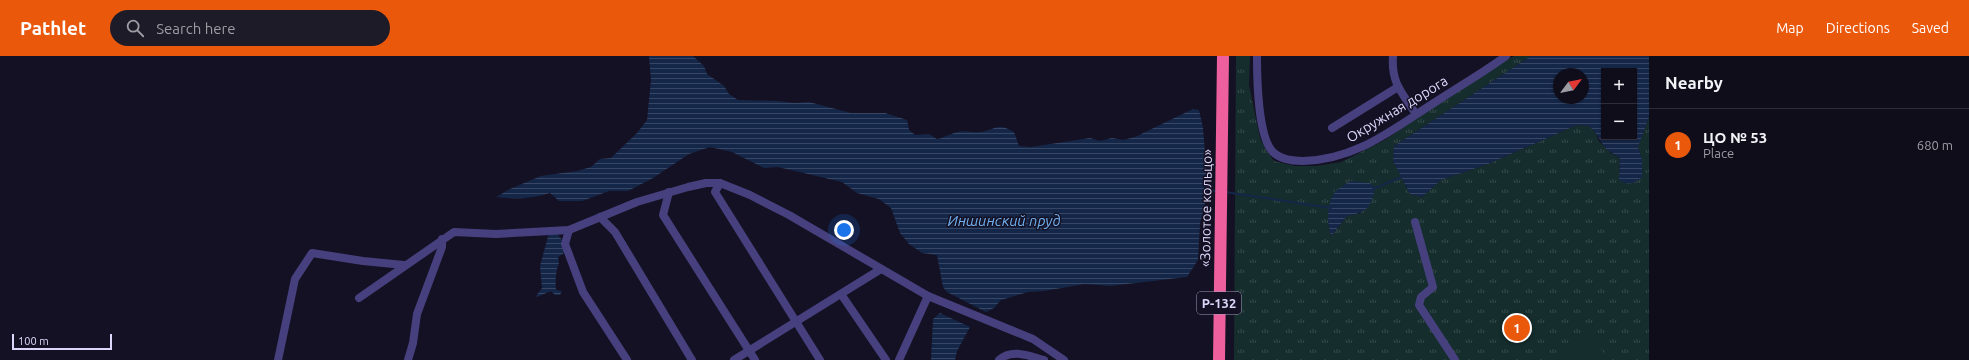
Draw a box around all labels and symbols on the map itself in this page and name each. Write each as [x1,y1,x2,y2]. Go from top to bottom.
north arrow [1553,68,1589,104]
street label: Окружная дорога [1344,72,1450,146]
street label: «Золотое кольцо» [1197,149,1215,267]
water label: Иншинский пруд [948,212,1060,229]
your location [834,220,854,240]
road number: Р-132 [1197,292,1241,314]
pin: 1 [1504,313,1530,343]
scale bar [12,332,112,351]

